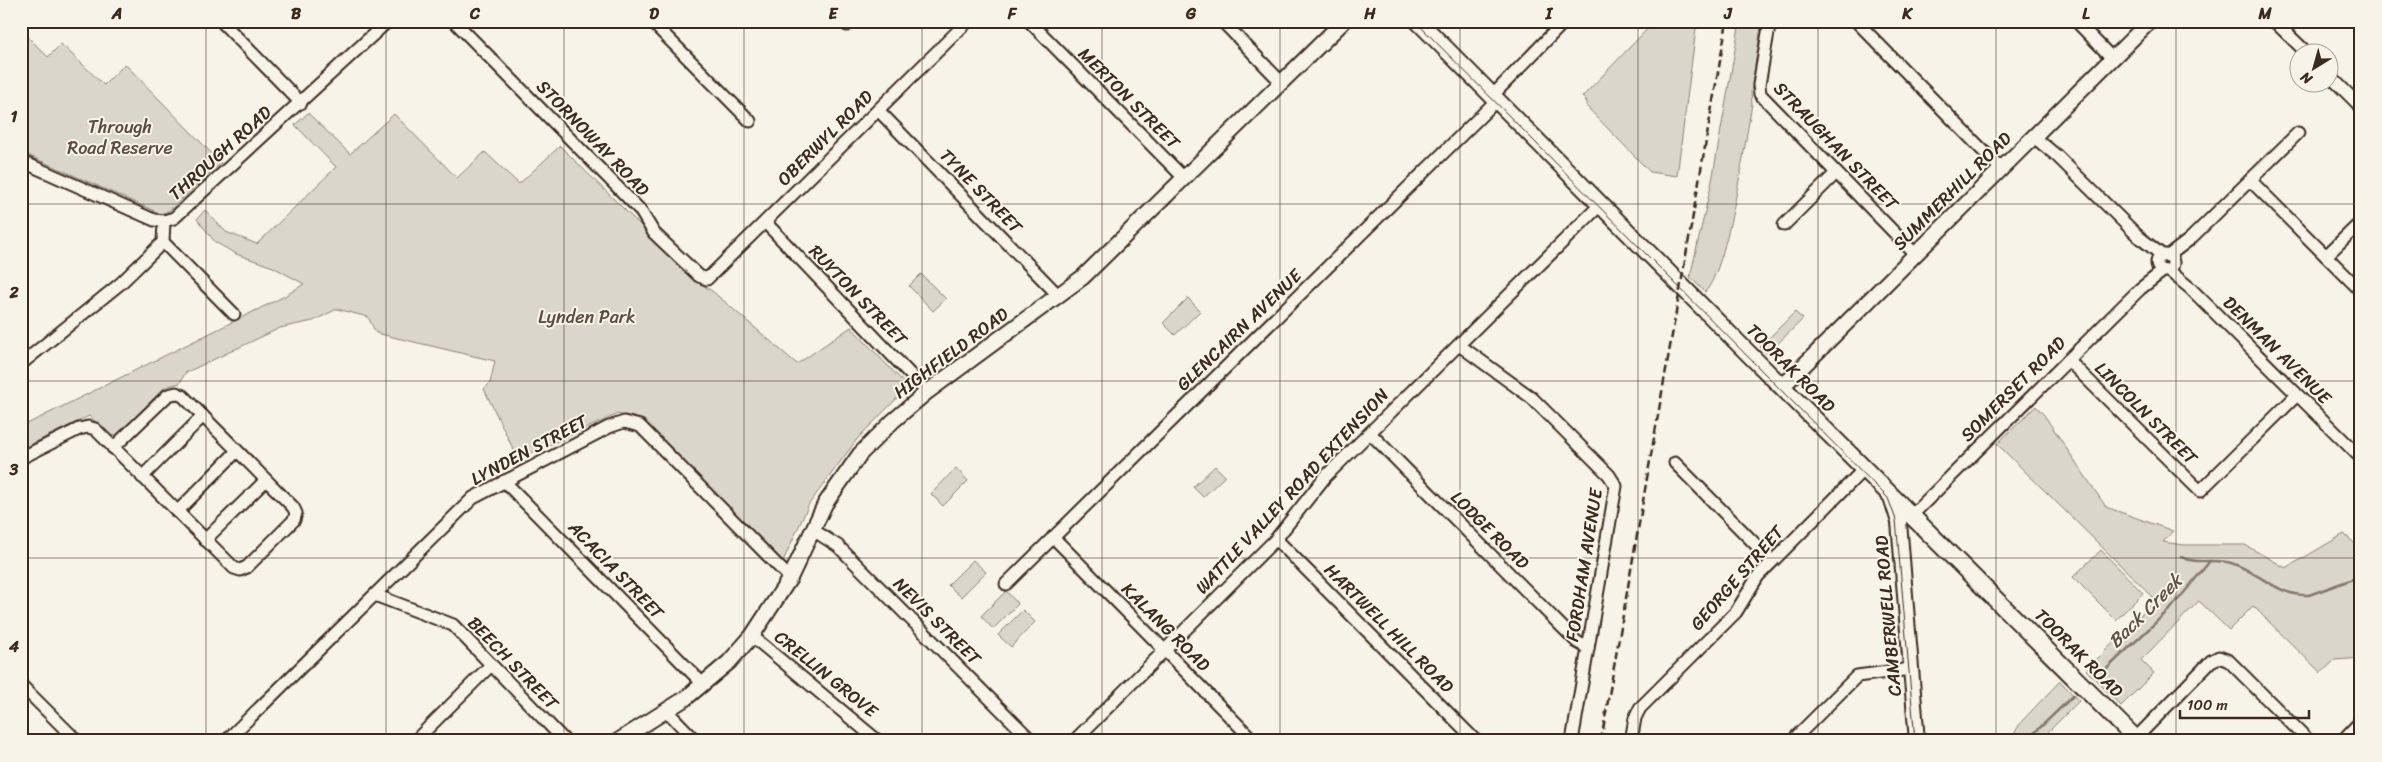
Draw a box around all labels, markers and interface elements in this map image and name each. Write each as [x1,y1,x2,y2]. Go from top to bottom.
text: A [111,0,122,28]
text: B [291,0,302,28]
text: C [469,0,481,28]
text: D [649,0,659,28]
text: E [829,0,839,28]
text: F [1007,0,1018,28]
text: G [1185,0,1197,28]
text: H [1363,0,1376,28]
text: I [1545,0,1554,28]
text: J [1723,0,1733,28]
text: K [1901,0,1913,28]
text: L [2082,0,2090,28]
text: M [2257,0,2272,28]
street label: MERTON STREET [1070,39,1189,158]
north arrow [2290,42,2340,92]
text: N [2295,65,2319,91]
street label: STORNOWAY ROAD [528,72,658,204]
street label: STRAUGHAN STREET [1766,74,1907,219]
street label: OBERWYL ROAD [769,82,881,194]
street label: THROUGH ROAD [161,97,279,209]
text: 1 [11,102,18,131]
park label: Through Road Reserve [67,111,173,164]
street label: SUMMERHILL ROAD [1885,123,2020,258]
street label: TYNE STREET [932,141,1031,242]
street label: RUYTON STREET [801,237,916,354]
street label: GLENCAIRN AVENUE [1168,260,1310,399]
text: 2 [8,278,19,307]
street label: DENMAN AVENUE [2215,288,2340,413]
street label: HIGHFIELD ROAD [886,299,1016,407]
park label: Lynden Park [538,301,636,333]
street label: TOORAK ROAD [1738,315,1844,421]
street label: SOMERSET ROAD [1952,328,2074,450]
street label: LINCOLN STREET [2087,354,2206,473]
street label: WATTLE VALLEY ROAD EXTENSION [1187,380,1397,602]
street label: LYNDEN STREET [465,405,594,494]
text: 3 [9,455,19,484]
street label: LODGE ROAD [1443,483,1537,577]
street label: FORDHAM AVENUE [1556,485,1612,644]
street label: ACACIA STREET [560,512,673,628]
street label: GEORGE STREET [1682,517,1793,638]
street label: CAMBERWELL ROAD [1865,534,1911,698]
street label: HARTWELL HILL ROAD [1316,555,1462,701]
water label: Back Creek [2100,564,2192,656]
street label: NEVIS STREET [885,569,990,674]
street label: KALANG ROAD [1114,575,1219,680]
street label: TOORAK ROAD [2026,600,2132,706]
street label: BEECH STREET [460,608,567,718]
street label: CRELLIN GROVE [767,622,886,727]
text: 4 [8,632,19,661]
scale bar [2180,687,2308,719]
text: 100 m [2187,692,2228,718]

